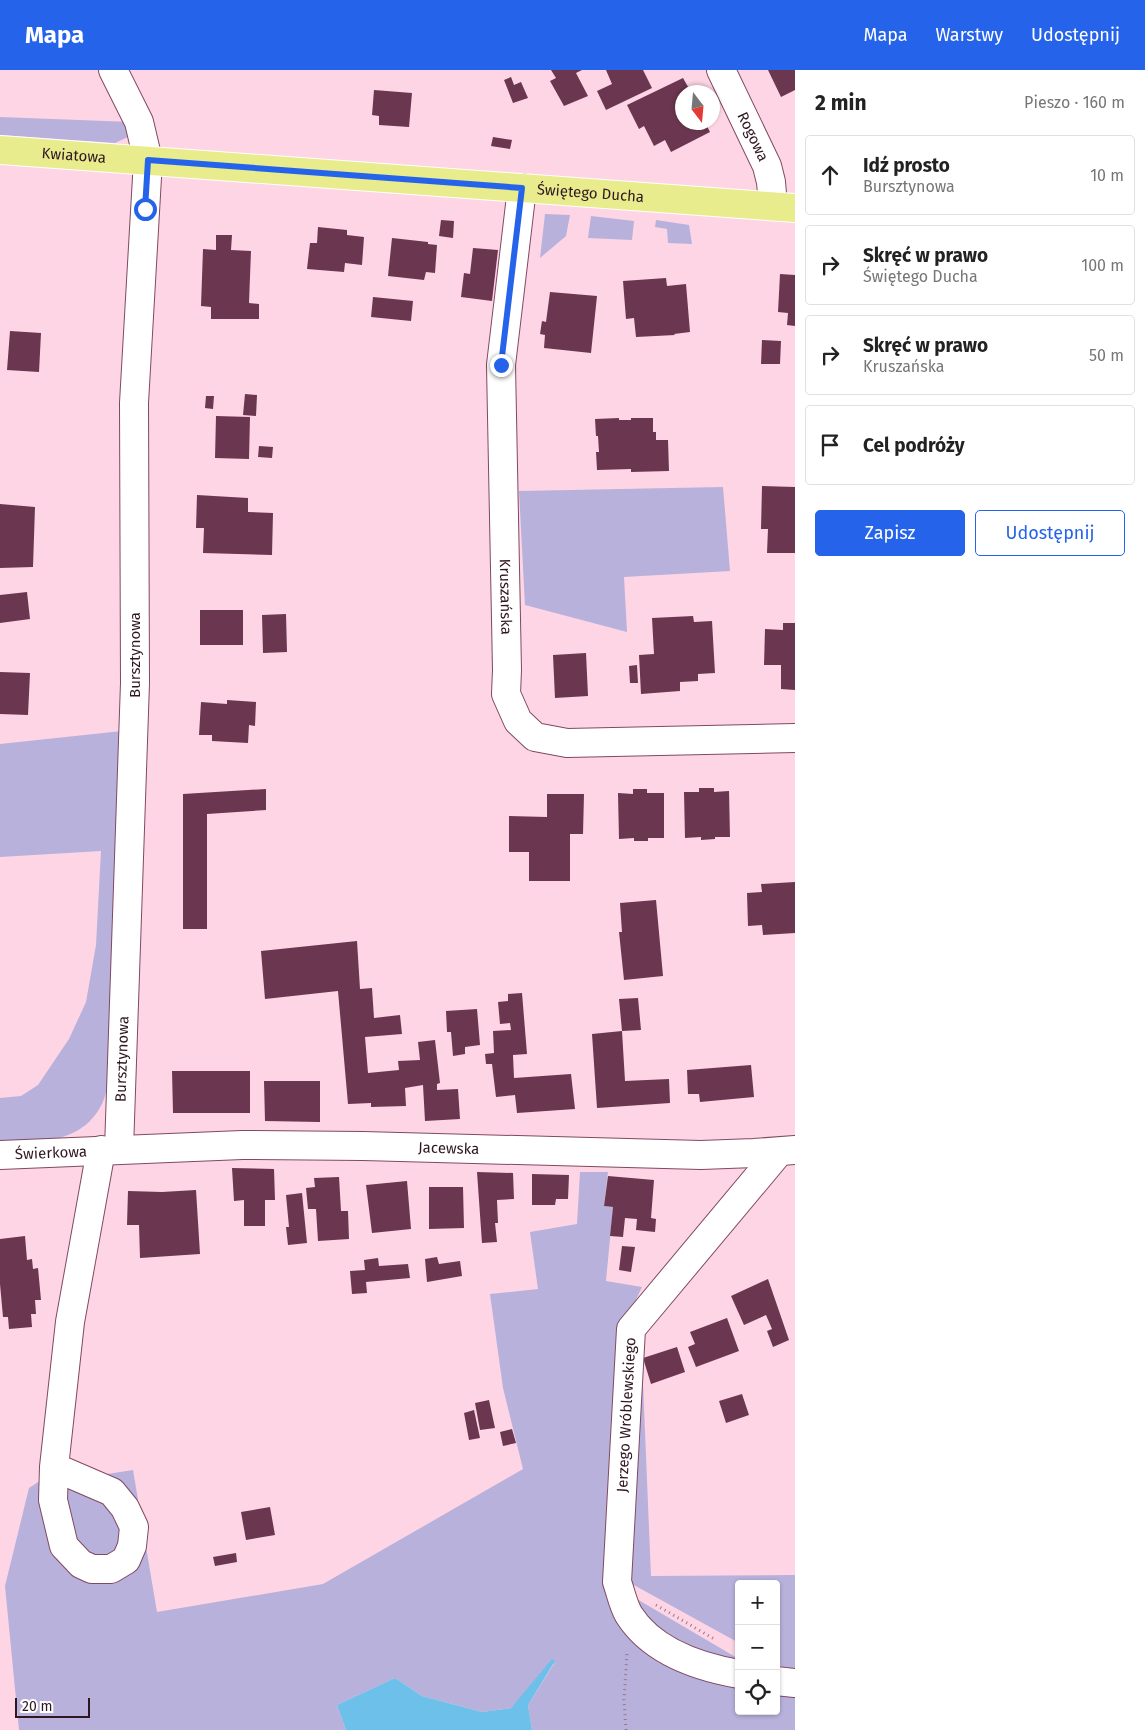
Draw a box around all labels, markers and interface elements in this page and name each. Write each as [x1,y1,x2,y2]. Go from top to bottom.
text: Mapa [25,21,84,49]
text: Mapa [863,24,908,46]
text: Warstwy [936,24,1003,46]
text: Udostępnij [1031,24,1120,46]
north arrow [675,85,720,130]
text: 2 min [815,90,867,116]
text: Pieszo · 160 m [1024,93,1125,112]
street label: Rogowa [733,109,772,164]
street label: Kwiatowa [41,144,107,167]
text: Idź prosto [863,154,950,177]
icon: ahead [816,161,844,189]
text: 10 m [1090,166,1124,185]
text: Bursztynowa [863,177,955,196]
street label: Świętego Ducha [536,180,645,206]
route start [134,198,157,221]
text: Skręć w prawo [863,244,988,267]
icon: right [816,251,844,279]
text: 100 m [1081,256,1124,275]
text: Świętego Ducha [863,267,978,286]
text: Skręć w prawo [863,334,988,357]
icon: right [816,341,844,369]
text: 50 m [1089,346,1124,365]
route end [490,354,513,377]
text: Kruszańska [863,357,944,376]
icon: arrive [816,431,844,459]
text: Cel podróży [863,434,965,457]
button: Zapisz [815,510,965,556]
button: Udostępnij [975,510,1125,556]
street label: Kruszańska [496,558,515,635]
street label: Bursztynowa [126,612,144,698]
street label: Bursztynowa [112,1016,132,1102]
street label: Jacewska [418,1138,480,1158]
street label: Świerkowa [14,1142,87,1163]
street label: Jerzego Wróblewskiego [613,1337,640,1493]
map controls [735,1580,780,1715]
button: + [735,1580,780,1625]
button: − [735,1625,780,1670]
button: locate [735,1670,780,1715]
scale bar [15,1695,90,1718]
text: 20 m [22,1698,52,1715]

